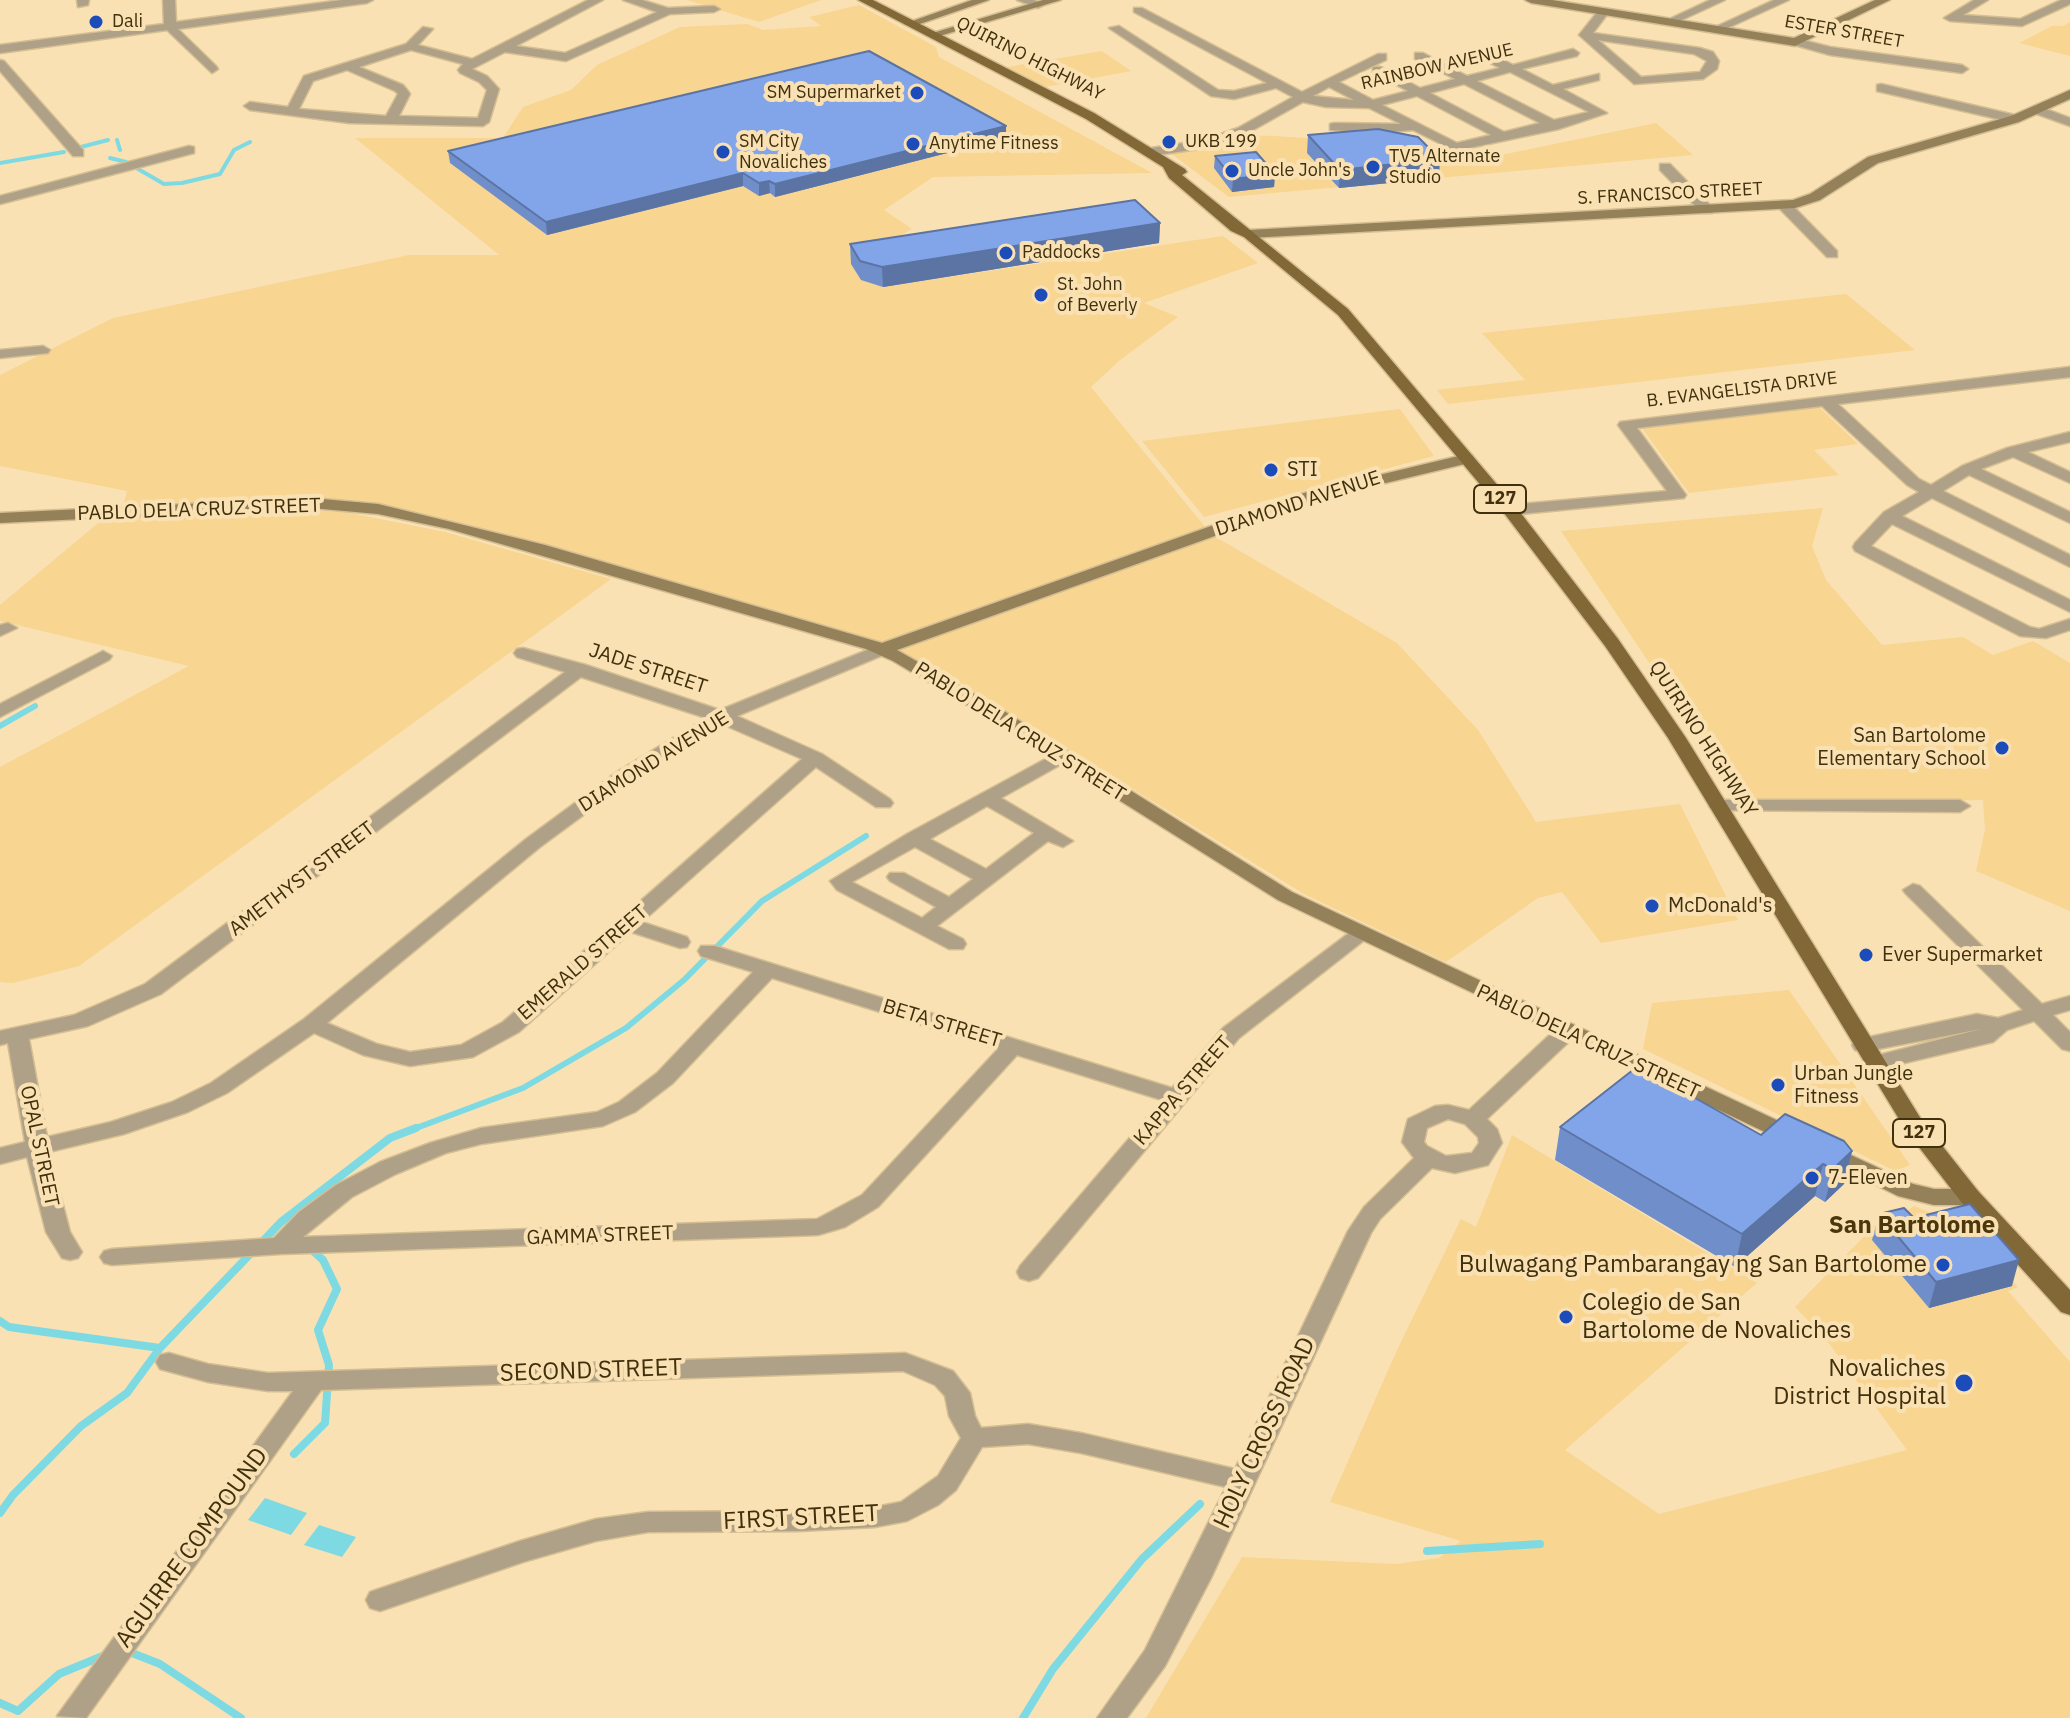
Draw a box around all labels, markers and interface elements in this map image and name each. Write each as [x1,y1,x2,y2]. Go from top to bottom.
place label: Dali [112,11,143,33]
street label: ESTER STREET [1783,11,1905,53]
street label: QUIRINO HIGHWAY [953,12,1107,106]
marker: Dali [87,13,105,31]
street label: RAINBOW AVENUE [1359,39,1515,95]
place label: SM Supermarket [767,82,901,104]
marker: SM Supermarket [908,84,926,102]
place label: SM City Novaliches [739,131,827,174]
place label: UKB 199 [1185,131,1257,153]
place label: Anytime Fitness [929,133,1059,155]
marker: UKB 199 [1160,133,1178,151]
marker: Anytime Fitness [904,135,922,153]
marker: SM City Novaliches [714,143,732,161]
place label: TV5 Alternate Studio [1389,146,1500,188]
marker: TV5 Alternate Studio [1364,158,1382,176]
place label: Uncle John's [1248,160,1351,182]
marker: Uncle John's [1223,162,1241,180]
street label: S. FRANCISCO STREET [1577,178,1763,210]
place label: Paddocks [1022,242,1100,264]
marker: Paddocks [997,244,1015,262]
place label: St. John of Beverly [1057,274,1137,316]
marker: St. John of Beverly [1032,286,1050,304]
street label: B. EVANGELISTA DRIVE [1645,368,1839,412]
place label: STI [1287,458,1318,482]
marker: STI [1262,461,1280,479]
street label: DIAMOND AVENUE [1212,466,1384,542]
road number: 127 [1474,485,1526,513]
street label: PABLO DELA CRUZ STREET [77,494,321,526]
street label: JADE STREET [586,639,710,699]
street label: PABLO DELA CRUZ STREET [910,657,1130,807]
street label: QUIRINO HIGHWAY [1644,657,1762,821]
street label: DIAMOND AVENUE [575,706,733,818]
place label: San Bartolome Elementary School [1817,724,1986,771]
marker: San Bartolome Elementary School [1993,739,2011,757]
street label: AMETHYST STREET [225,817,379,941]
place label: McDonald's [1668,894,1773,918]
marker: McDonald's [1643,897,1661,915]
street label: EMERALD STREET [513,900,653,1026]
place label: Ever Supermarket [1882,943,2043,967]
marker: Ever Supermarket [1857,946,1875,964]
street label: PABLO DELA CRUZ STREET [1473,980,1703,1104]
street label: BETA STREET [880,995,1004,1053]
street label: KAPPA STREET [1129,1032,1237,1150]
place label: Urban Jungle Fitness [1794,1062,1913,1109]
marker: Urban Jungle Fitness [1769,1076,1787,1094]
street label: OPAL STREET [14,1083,64,1209]
road number: 127 [1893,1119,1945,1147]
place label: 7-Eleven [1828,1166,1908,1190]
marker: 7-Eleven [1803,1169,1821,1187]
district label: San Bartolome [1829,1212,1995,1240]
street label: GAMMA STREET [526,1221,674,1251]
place label: Bulwagang Pambarangay ng San Bartolome [1459,1251,1927,1279]
marker: Bulwagang Pambarangay ng San Bartolome [1934,1256,1952,1274]
place label: Colegio de San Bartolome de Novaliches [1582,1289,1851,1345]
marker: Colegio de San Bartolome de Novaliches [1557,1308,1575,1326]
street label: HOLY CROSS ROAD [1208,1333,1322,1533]
street label: SECOND STREET [499,1353,683,1389]
place label: Novaliches District Hospital [1773,1355,1946,1411]
marker: Novaliches District Hospital [1953,1372,1975,1394]
street label: AGUIRRE COMPOUND [110,1442,274,1654]
street label: FIRST STREET [722,1500,880,1536]

